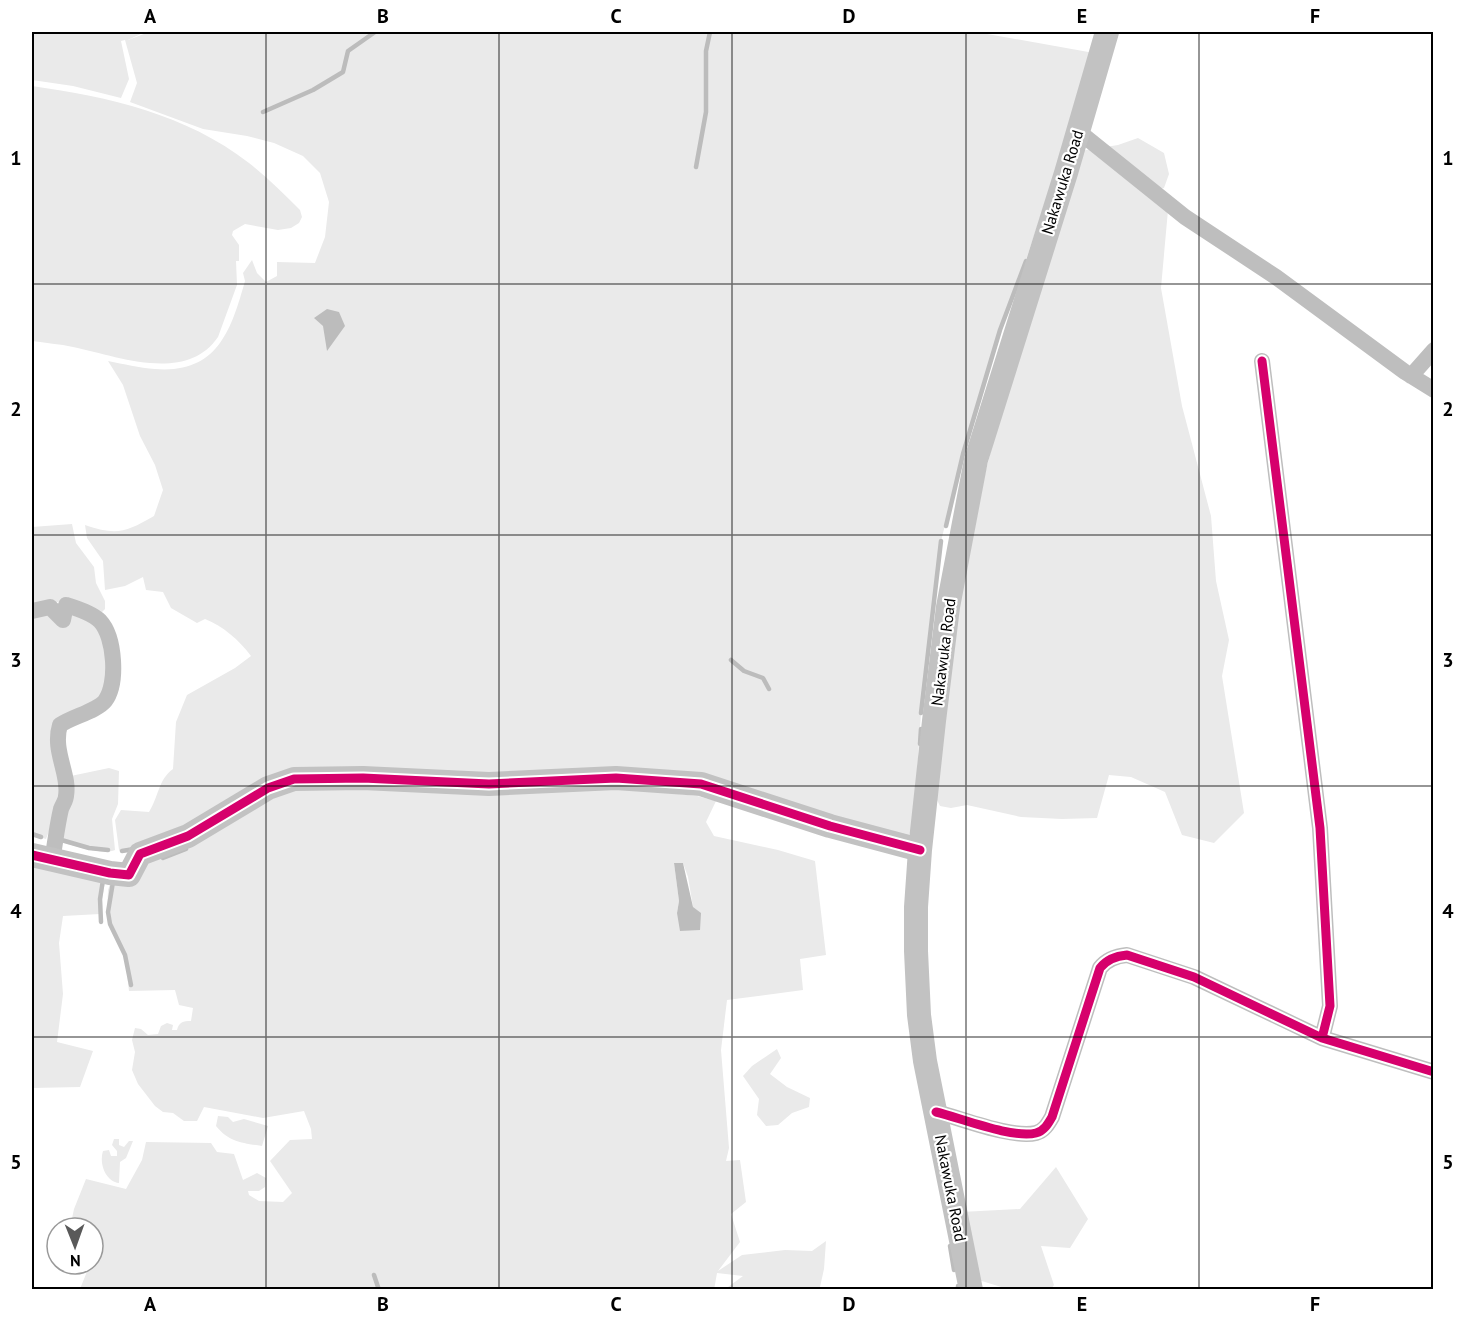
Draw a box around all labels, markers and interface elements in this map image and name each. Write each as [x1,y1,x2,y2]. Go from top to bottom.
text: A [144,3,157,29]
text: B [377,3,389,29]
text: C [610,3,622,29]
text: D [843,3,856,29]
text: E [1077,3,1087,29]
text: F [1310,3,1320,29]
street label: Nakawuka Road [1037,127,1087,237]
text: 1 [10,145,22,171]
text: 1 [1442,145,1454,171]
text: 2 [10,396,22,422]
text: 2 [1442,396,1454,422]
street label: Nakawuka Road [926,597,960,707]
text: 3 [10,647,22,673]
text: 3 [1442,647,1454,673]
text: 4 [10,898,22,924]
text: 4 [1442,898,1454,924]
street label: Nakawuka Road [931,1133,971,1243]
text: 5 [10,1149,22,1175]
text: 5 [1442,1149,1454,1175]
north arrow [45,1216,105,1276]
text: N [70,1251,81,1271]
text: A [144,1291,157,1317]
text: B [377,1291,389,1317]
text: C [610,1291,622,1317]
text: D [843,1291,856,1317]
text: E [1077,1291,1087,1317]
text: F [1310,1291,1320,1317]

